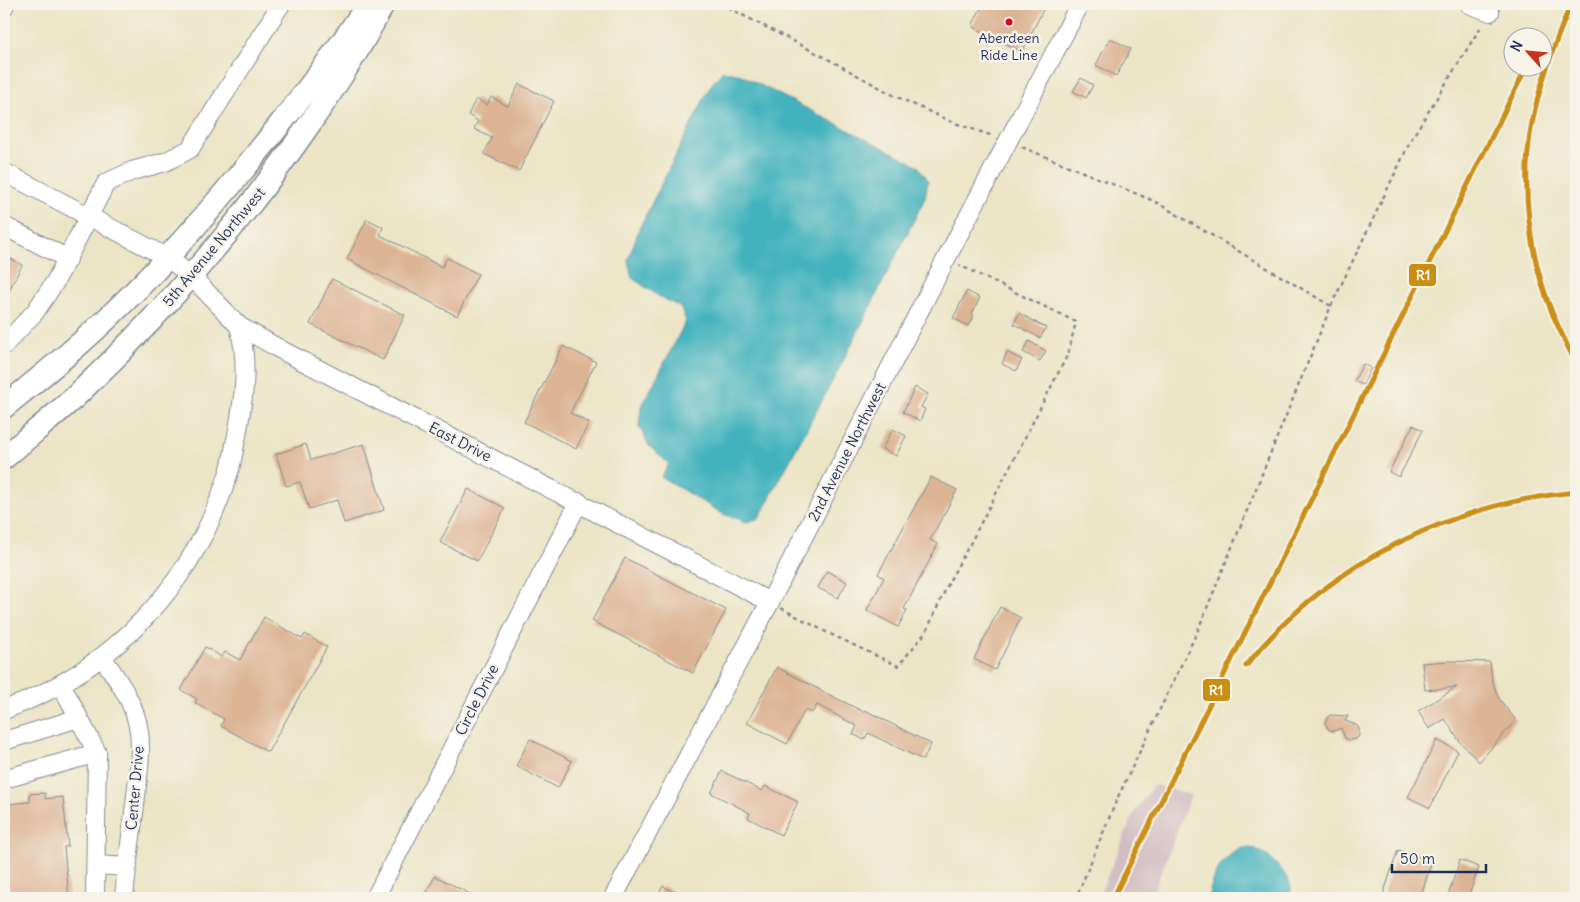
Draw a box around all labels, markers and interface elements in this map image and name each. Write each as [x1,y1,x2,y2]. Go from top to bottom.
marker: Aberdeen Ride Line [1004,17,1014,27]
north arrow [1502,28,1552,78]
place label: Aberdeen Ride Line [978,29,1040,64]
text: N [1506,38,1527,54]
street label: 5th Avenue Northwest [158,183,269,310]
line badge: R1 [1408,263,1437,287]
text: R1 [1416,266,1430,284]
street label: 2nd Avenue Northwest [803,379,890,524]
street label: East Drive [426,418,495,465]
street label: Circle Drive [451,661,503,739]
line badge: R1 [1202,678,1231,702]
text: R1 [1209,681,1223,699]
street label: Center Drive [121,745,148,831]
scale bar [1392,842,1486,874]
text: 50 m [1400,849,1435,868]

